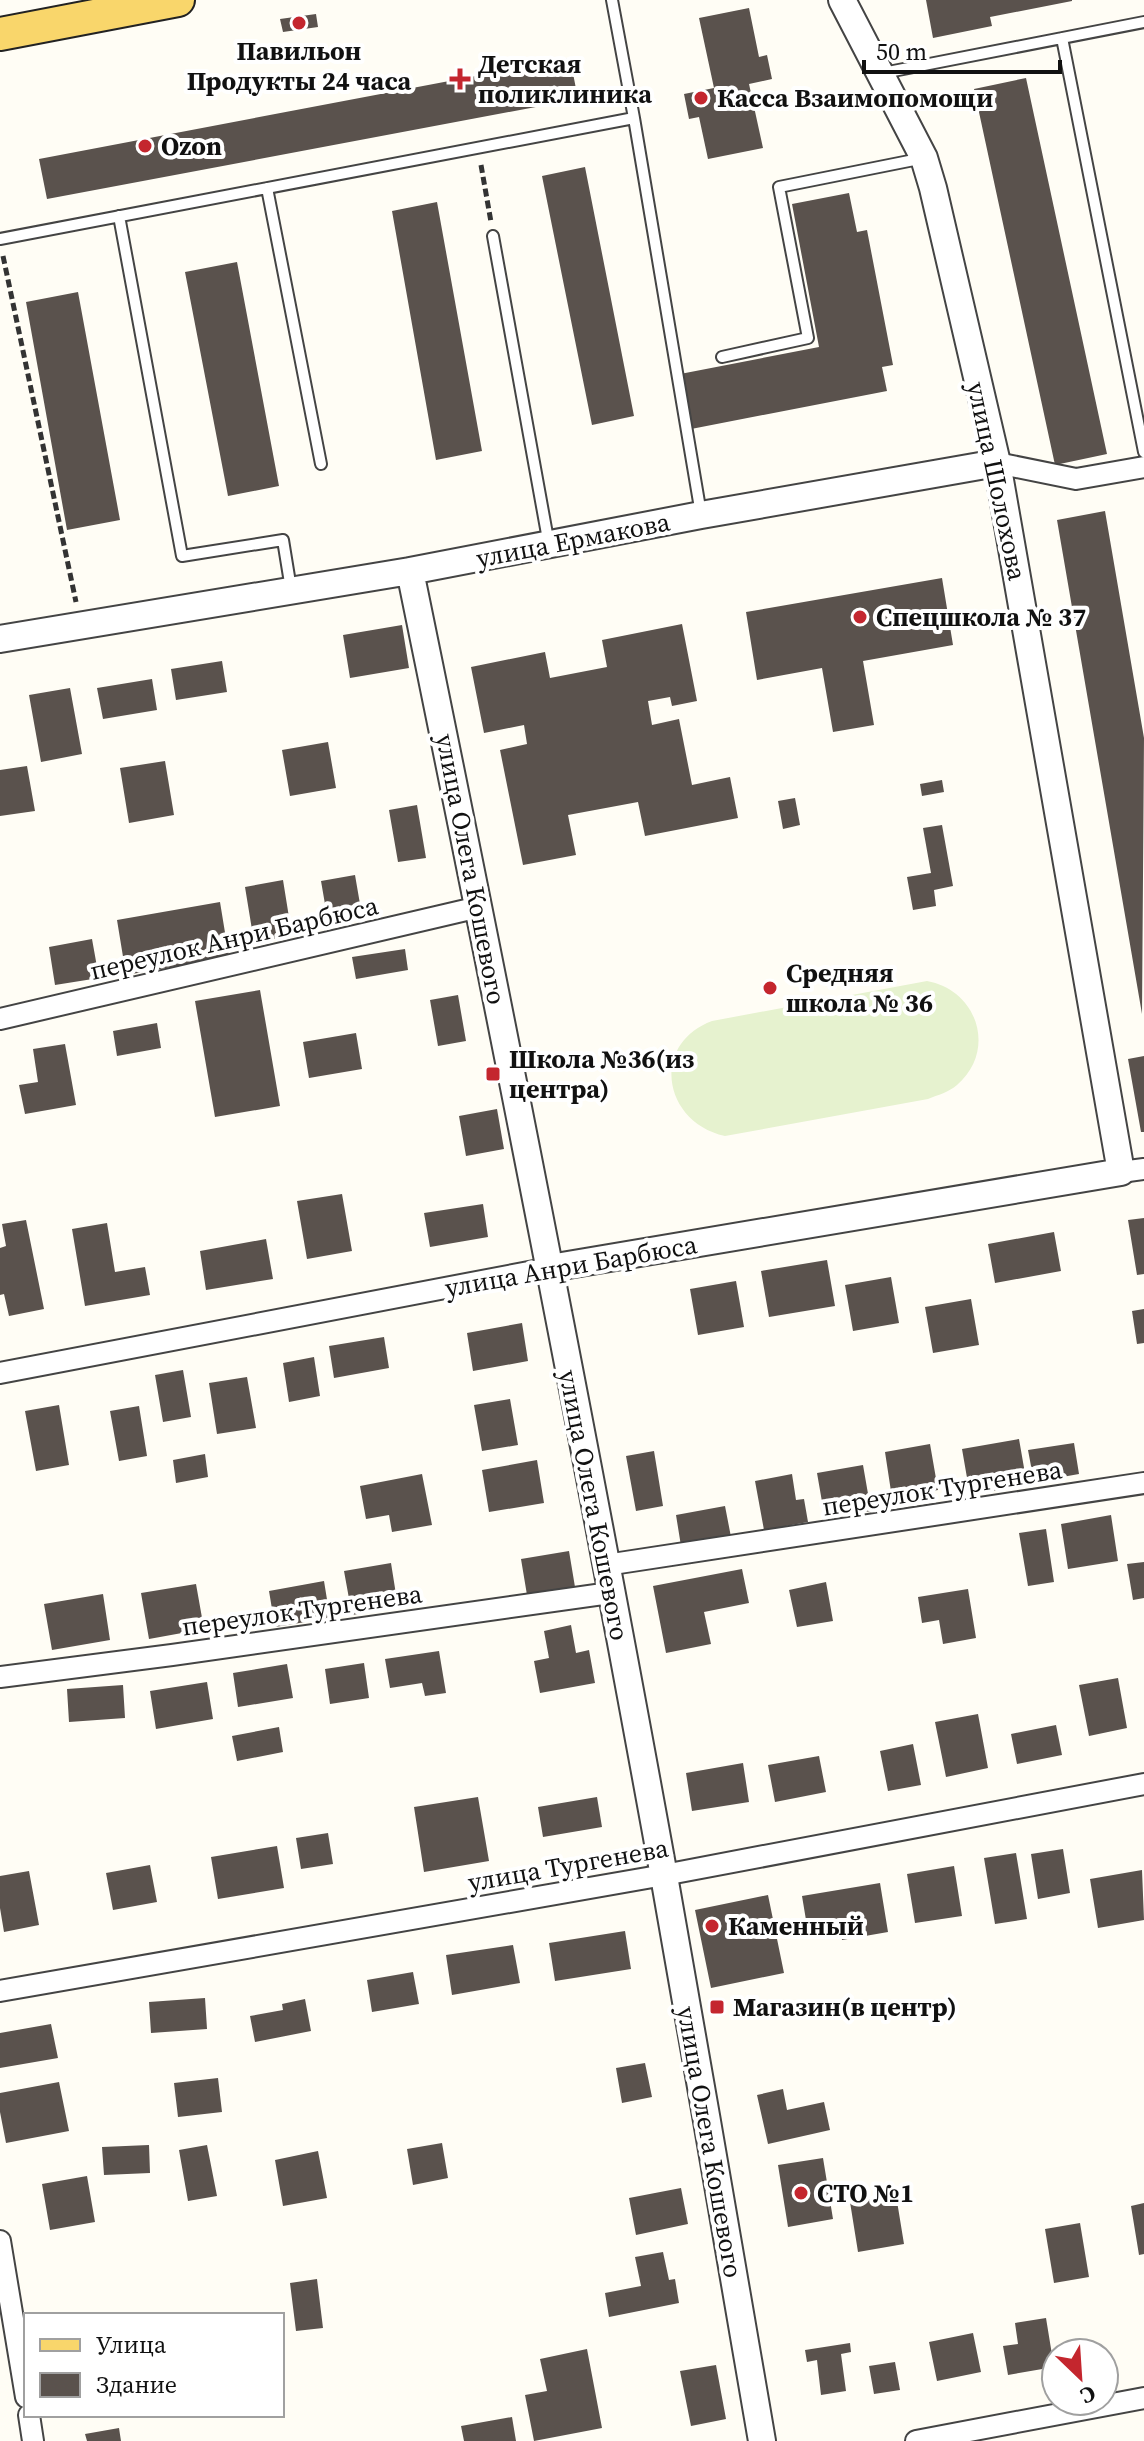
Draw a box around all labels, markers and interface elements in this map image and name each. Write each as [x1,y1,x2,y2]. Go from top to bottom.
marker: Павильон Продукты 24 часа [290,14,308,32]
scale bar [864,24,1060,74]
place label: Павильон Продукты 24 часа [187,33,412,99]
text: 50 m [876,35,927,68]
place label: Детская поликлиника [478,46,652,112]
marker: Детская поликлиника [449,68,471,90]
place label: Касса Взаимопомощи [717,80,993,116]
marker: Касса Взаимопомощи [692,89,710,107]
place label: Ozon [161,128,222,164]
marker: Ozon [136,137,154,155]
street label: улица Шолохова [958,378,1036,584]
street label: улица Ермакова [473,503,674,576]
place label: Спецшкола № 37 [876,599,1086,635]
marker: Спецшкола № 37 [851,608,869,626]
street label: улица Олега Кошевого [427,731,515,1007]
street label: переулок Анри Барбюса [86,887,382,989]
place label: Средняя школа № 36 [786,955,933,1021]
marker: Средняя школа № 36 [761,979,779,997]
place label: Школа №36(из центра) [509,1041,694,1107]
marker: Школа №36(из центра) [484,1065,502,1083]
street label: улица Анри Барбюса [442,1226,701,1306]
street label: улица Олега Кошевого [550,1367,638,1643]
street label: переулок Тургенева [820,1451,1065,1525]
street label: переулок Тургенева [180,1575,425,1645]
street label: улица Тургенева [465,1830,672,1900]
place label: Каменный [728,1908,864,1944]
marker: Каменный [703,1917,721,1935]
place label: Магазин(в центр) [733,1989,957,2025]
marker: Магазин(в центр) [708,1998,726,2016]
street label: улица Олега Кошевого [668,2003,752,2281]
place label: СТО №1 [817,2175,914,2211]
marker: СТО №1 [792,2184,810,2202]
legend [24,2313,284,2417]
text: Улица [96,2328,167,2361]
north arrow [1040,2337,1120,2417]
text: Здание [96,2368,177,2401]
text: С [1076,2379,1101,2412]

